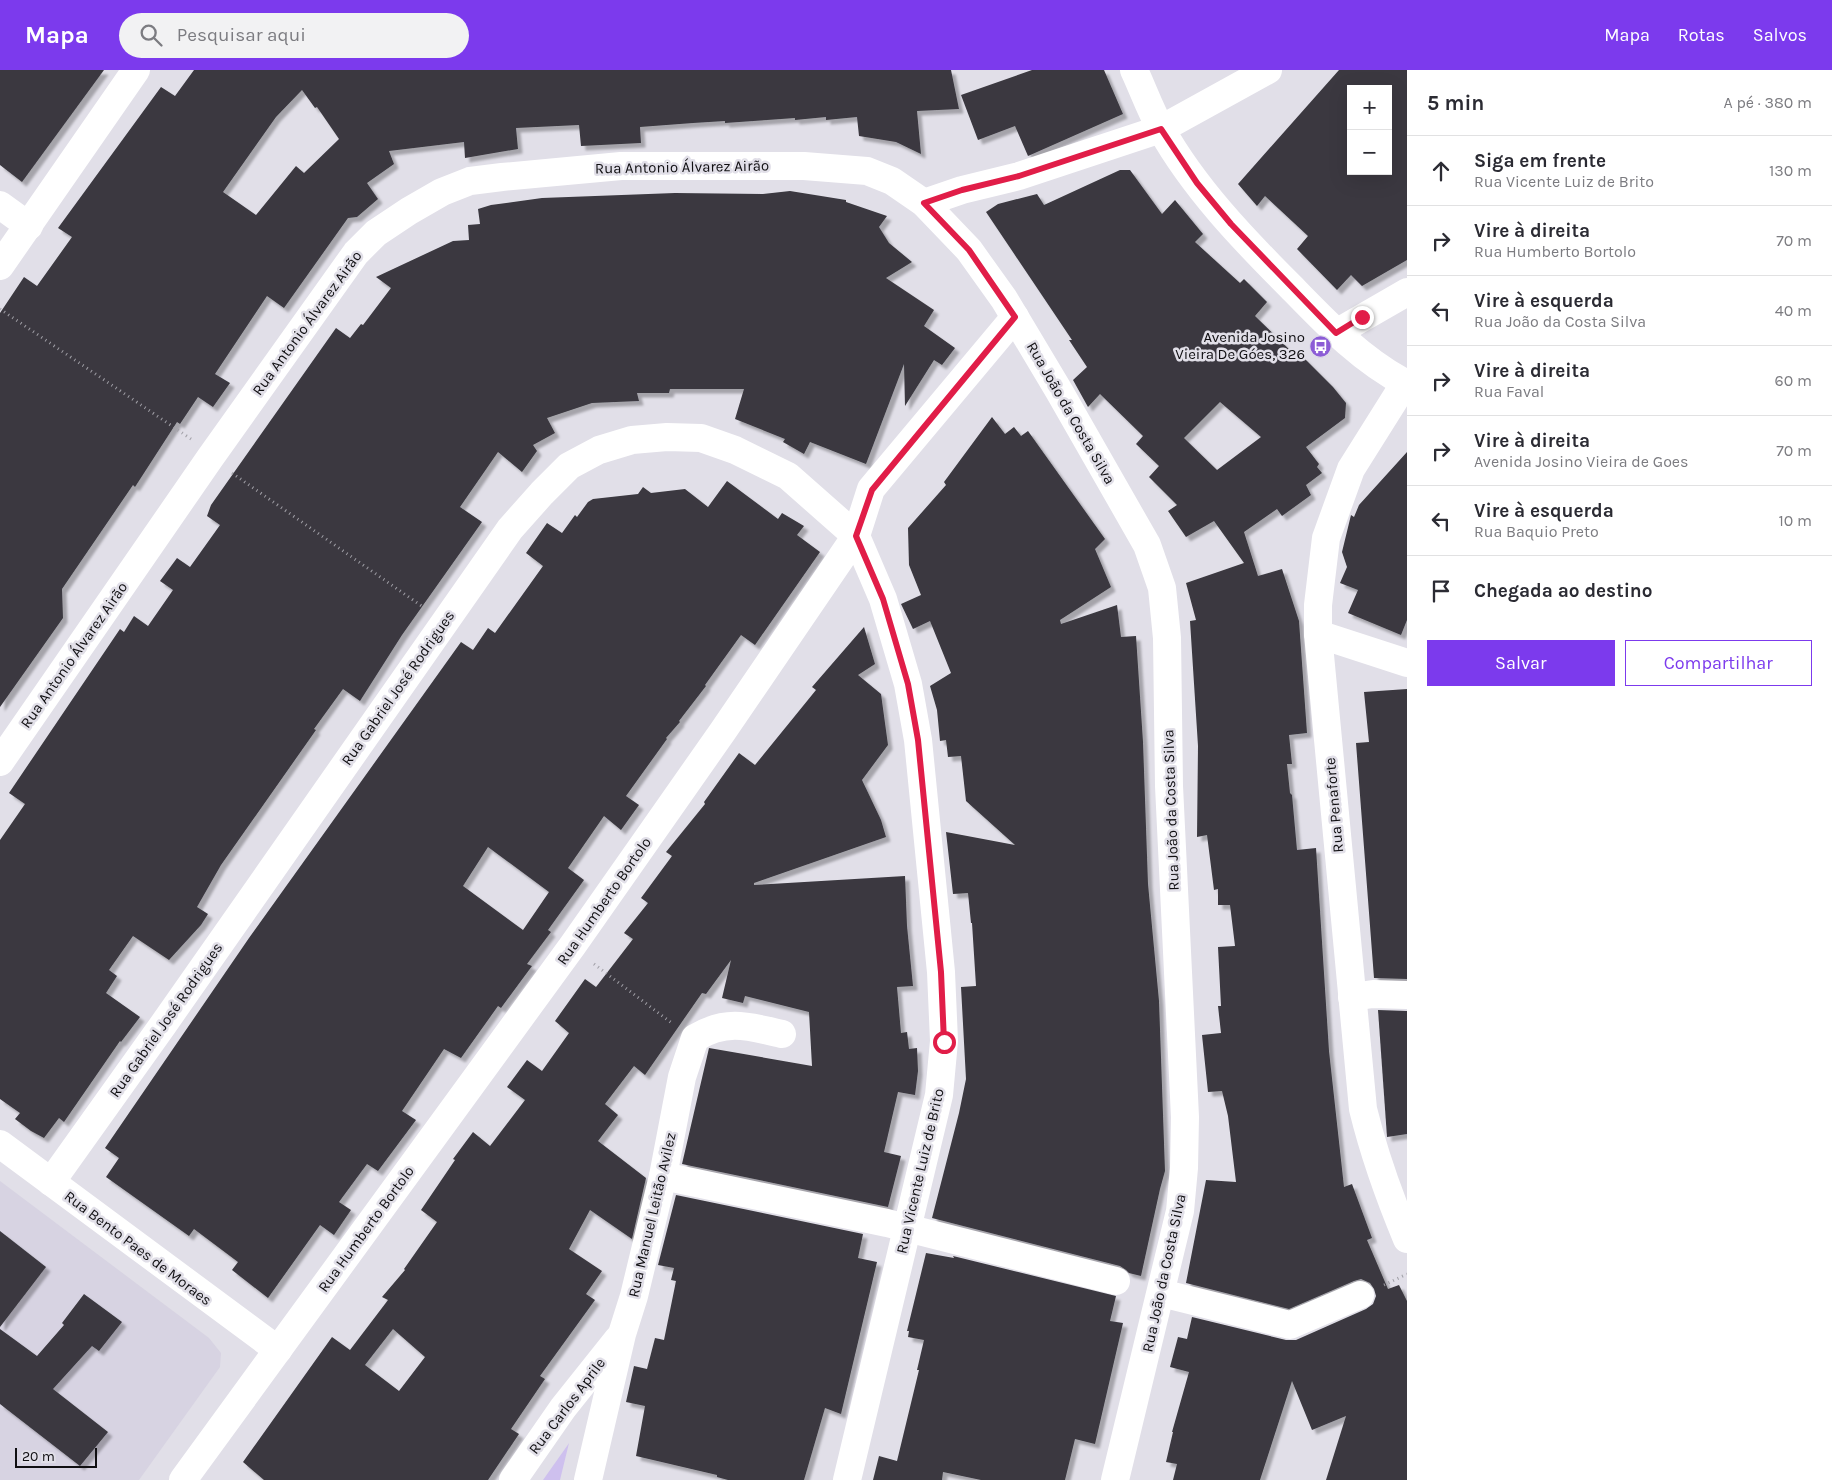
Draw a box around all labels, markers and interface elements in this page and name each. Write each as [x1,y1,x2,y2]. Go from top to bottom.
search box [119,13,469,58]
text: Mapa [25,21,89,49]
icon: search [137,21,165,49]
text: Pesquisar aqui [177,24,306,46]
text: Mapa [1604,24,1650,46]
text: Rotas [1678,24,1725,46]
text: Salvos [1753,24,1807,46]
map controls [1347,85,1392,175]
button: + [1347,85,1392,130]
text: 5 min [1427,91,1484,115]
text: A pé · 380 m [1723,93,1812,112]
button: − [1347,130,1392,175]
text: Siga em frente [1474,150,1606,172]
street label: Rua Antonio Álvarez Airão [595,156,769,178]
icon: ahead [1427,157,1455,185]
text: 130 m [1769,161,1812,180]
text: Rua Vicente Luiz de Brito [1474,172,1654,191]
text: Vire à direita [1474,220,1590,242]
icon: right [1427,227,1455,255]
text: 70 m [1776,231,1812,250]
text: Rua Humberto Bortolo [1474,242,1636,261]
street label: Rua Antonio Álvarez Airão [249,247,365,399]
text: Vire à esquerda [1474,290,1614,312]
icon: left [1427,297,1455,325]
text: 40 m [1775,301,1812,320]
route end [1351,306,1374,329]
text: Rua João da Costa Silva [1474,312,1646,331]
place label: Avenida Josino Vieira De Góes, 326 [1175,328,1305,363]
bus stop icon: Avenida Josino Vieira De Góes, 326 [1309,334,1333,358]
street label: Rua João da Costa Silva [1023,339,1119,487]
text: Vire à direita [1474,360,1590,382]
icon: right [1427,367,1455,395]
text: 60 m [1775,371,1812,390]
text: Rua Faval [1474,382,1544,401]
text: Vire à direita [1474,430,1590,452]
icon: right [1427,437,1455,465]
text: 70 m [1776,441,1812,460]
text: Avenida Josino Vieira de Goes [1474,452,1689,471]
text: Vire à esquerda [1474,500,1614,522]
icon: left [1427,507,1455,535]
text: 10 m [1778,511,1812,530]
text: Rua Baquio Preto [1474,522,1599,541]
icon: arrive [1427,577,1455,605]
street label: Rua Antonio Álvarez Airão [17,578,131,732]
text: Chegada ao destino [1474,580,1652,602]
street label: Rua Gabriel José Rodrigues [338,607,458,769]
button: Salvar [1427,640,1615,686]
button: Compartilhar [1625,640,1812,686]
street label: Rua João da Costa Silva [1159,729,1183,891]
street label: Rua Penaforte [1321,757,1347,853]
street label: Rua Humberto Bortolo [553,834,655,968]
street label: Rua Gabriel José Rodrigues [106,939,226,1101]
route start [933,1031,956,1054]
street label: Rua Vicente Luiz de Brito [892,1087,948,1255]
street label: Rua Manuel Leitão Avilez [624,1131,680,1299]
street label: Rua Humberto Bortolo [314,1162,418,1296]
street label: Rua Bento Paes de Moraes [61,1187,215,1309]
street label: Rua João da Costa Silva [1138,1192,1190,1354]
street label: Rua Carlos Aprile [525,1354,609,1458]
scale bar [15,1445,98,1468]
text: 20 m [22,1448,55,1465]

